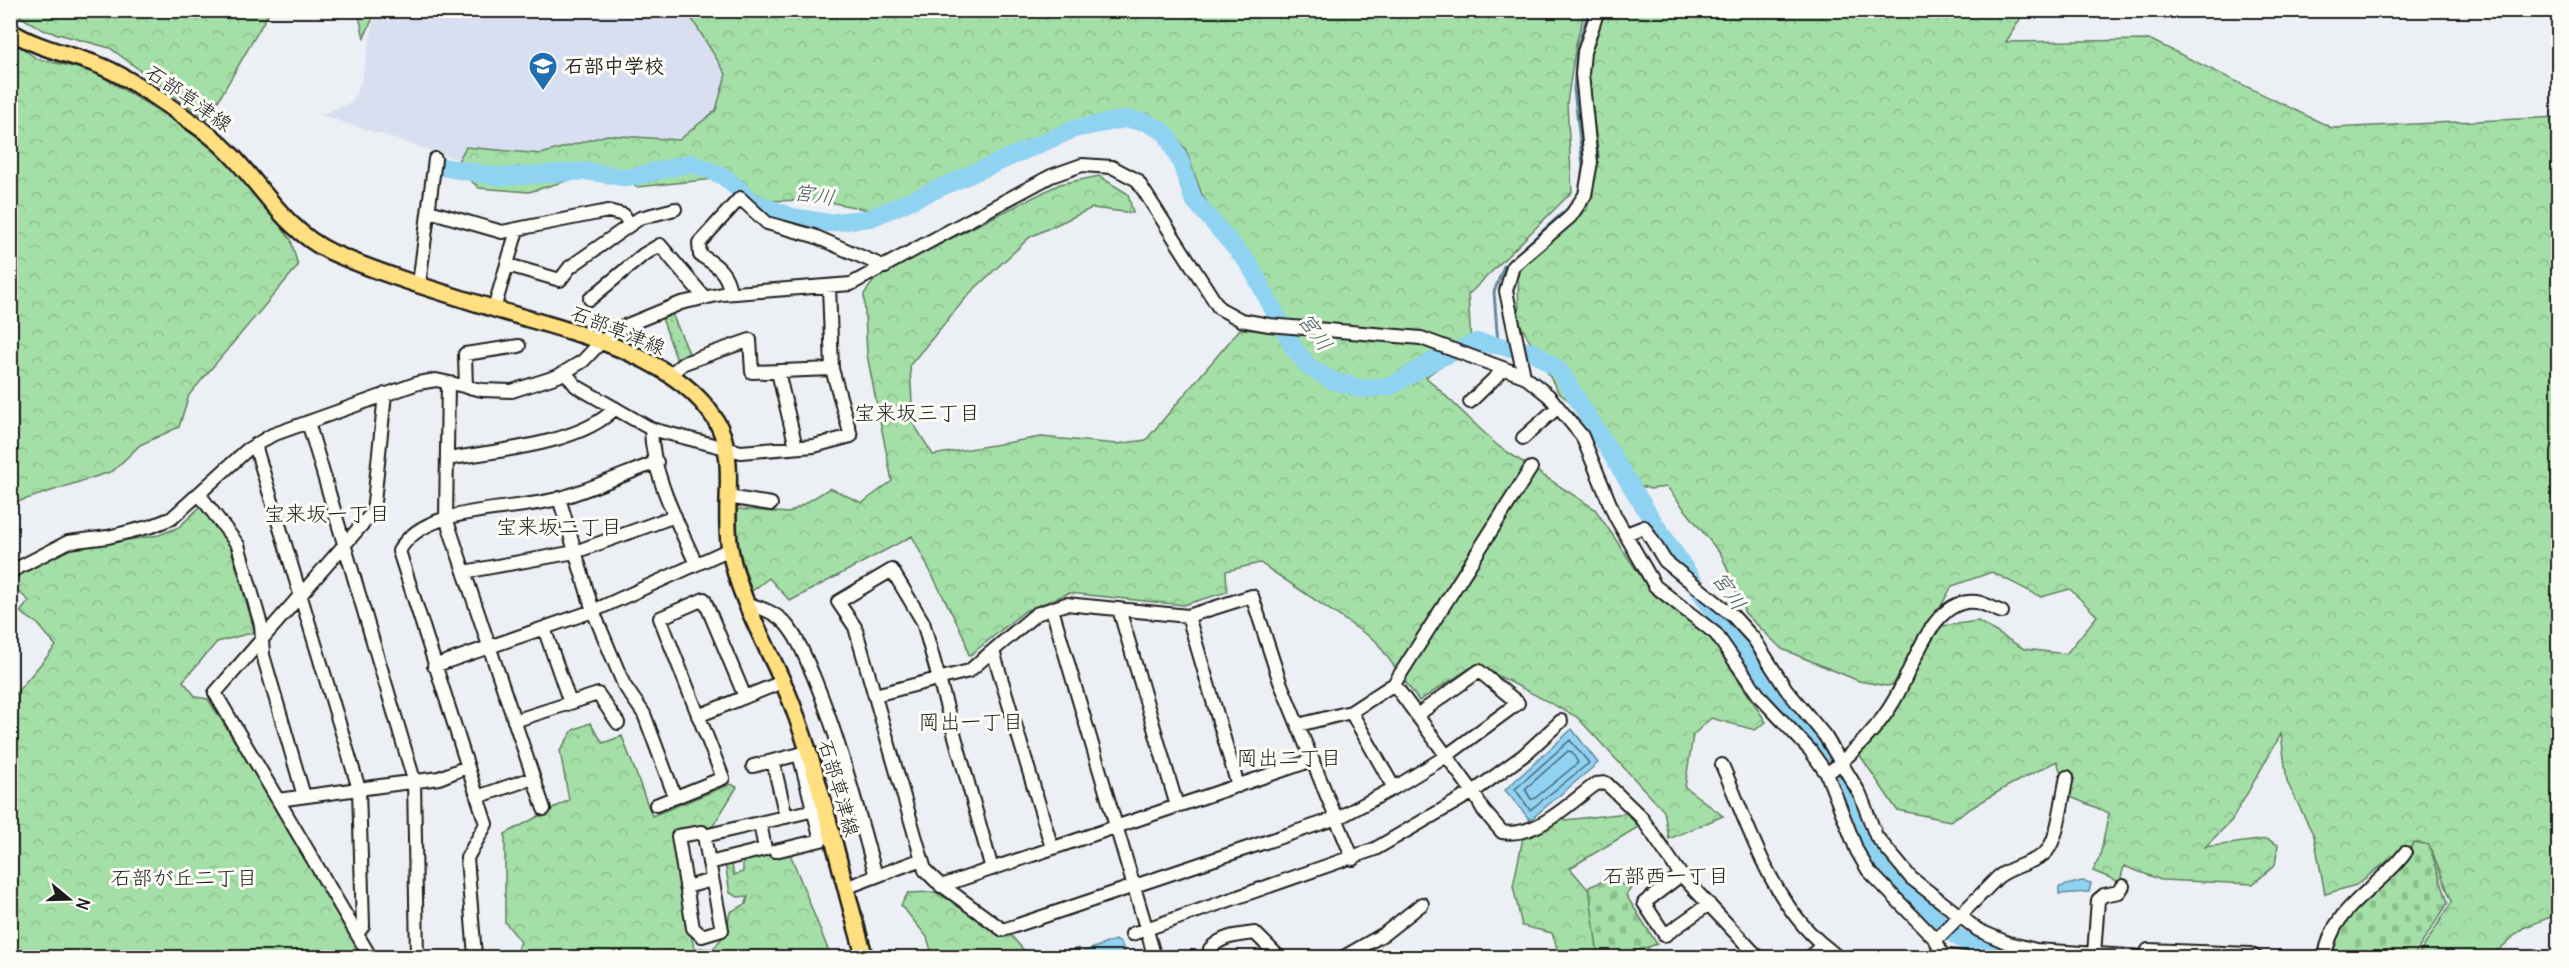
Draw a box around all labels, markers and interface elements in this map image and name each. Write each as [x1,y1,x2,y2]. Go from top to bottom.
school or university icon: 石部中学校 [527,50,559,92]
place label: 石部中学校 [564,53,664,78]
street label: 石部草津線 [141,59,237,137]
water label: 宮川 [791,178,837,211]
street label: 石部草津線 [567,299,669,360]
water label: 宮川 [1292,307,1339,357]
district label: 宝来坂三丁目 [854,399,980,426]
district label: 宝来坂一丁目 [264,500,390,527]
district label: 宝来坂二丁目 [496,513,622,540]
water label: 宮川 [1706,566,1753,616]
district label: 岡出一丁目 [919,708,1024,735]
street label: 石部草津線 [814,736,865,839]
district label: 岡出二丁目 [1237,744,1342,771]
district label: 石部西一丁目 [1603,862,1729,889]
district label: 石部が丘二丁目 [111,864,258,891]
north arrow [39,869,99,929]
text: N [72,895,94,912]

